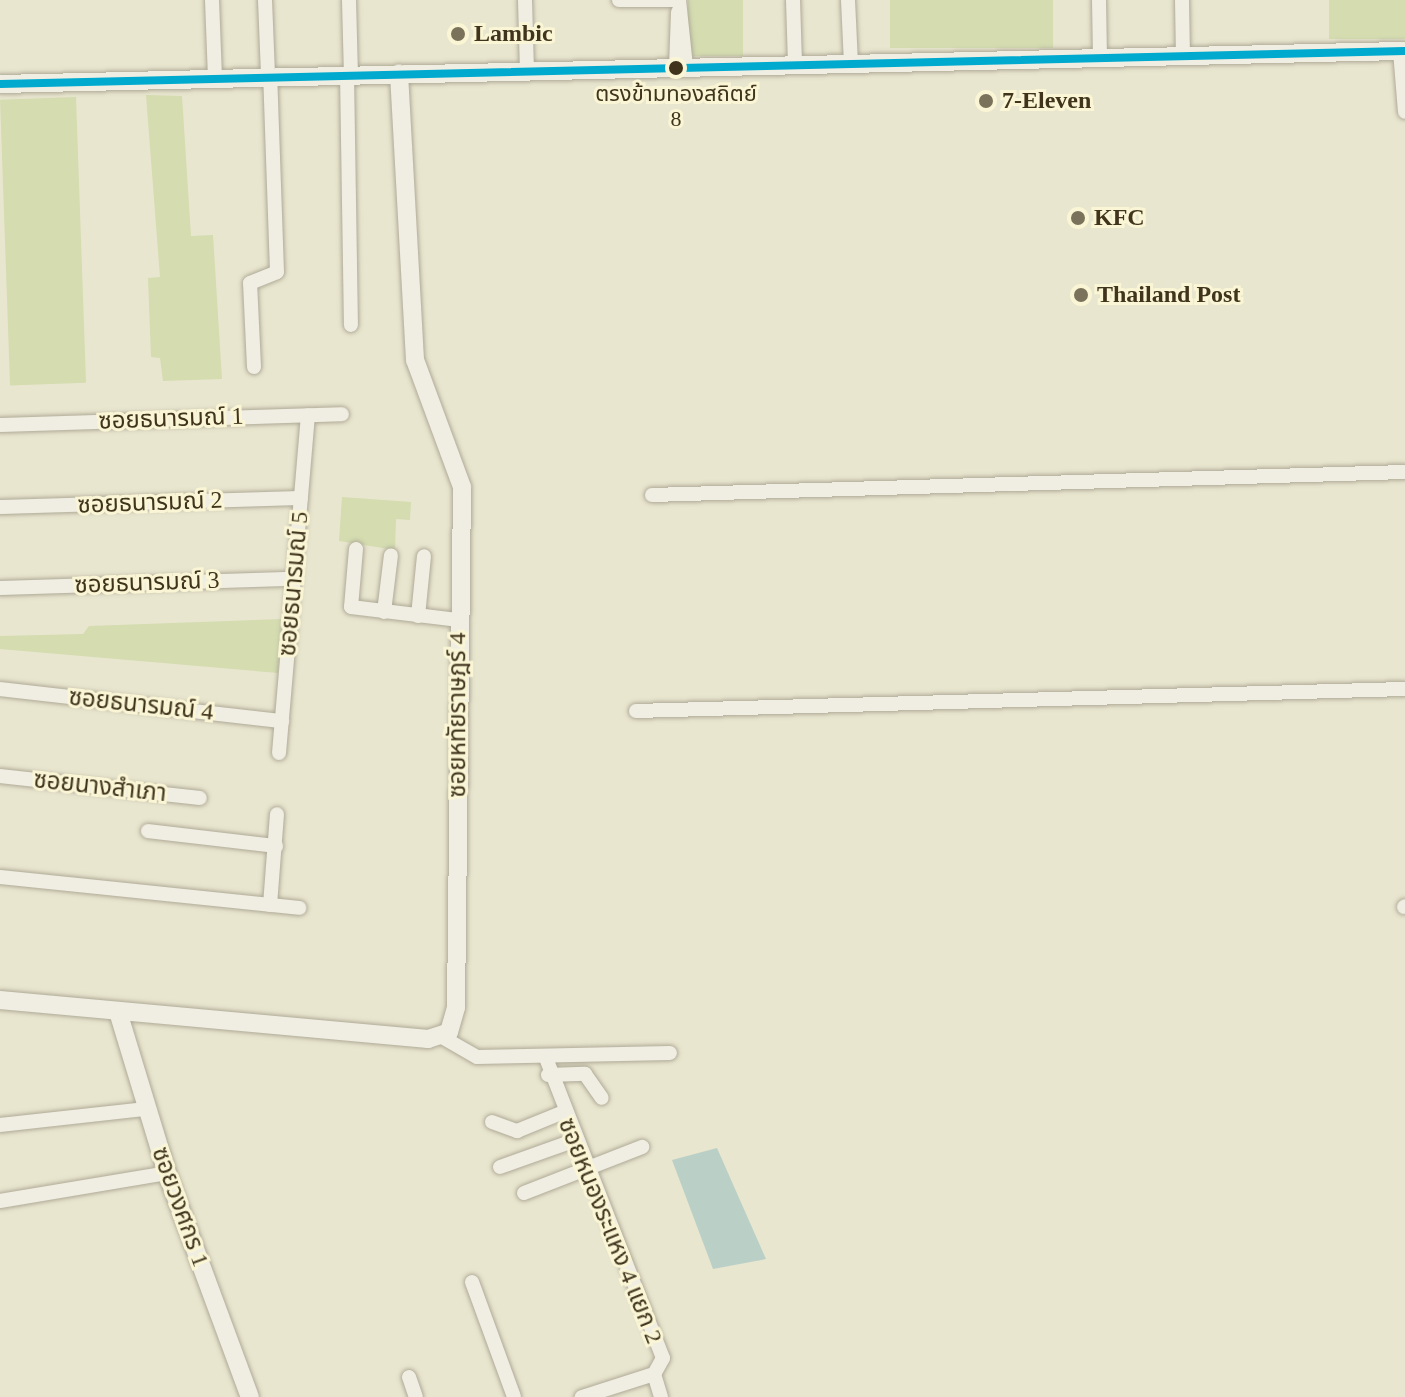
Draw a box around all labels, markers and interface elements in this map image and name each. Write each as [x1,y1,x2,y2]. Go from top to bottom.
place label: Lambic [474,20,553,48]
marker: Lambic [449,25,467,43]
marker: ตรงข้ามทองสถิตย์ 8 [668,60,684,76]
place label: ตรงข้ามทองสถิตย์ 8 [595,80,757,132]
place label: 7-Eleven [1002,87,1091,115]
marker: 7-Eleven [977,92,995,110]
place label: KFC [1094,204,1145,232]
marker: KFC [1069,209,1087,227]
place label: Thailand Post [1097,281,1240,309]
marker: Thailand Post [1072,286,1090,304]
street label: ซอยธนารมณ์ 1 [98,402,244,436]
street label: ซอยธนารมณ์ 2 [77,486,223,520]
street label: ซอยธนารมณ์ 5 [273,510,315,658]
street label: ซอยธนารมณ์ 3 [74,566,220,600]
street label: ซอยหทัยราษฎร์ 4 [444,632,472,798]
street label: ซอยธนารมณ์ 4 [67,683,215,727]
street label: ซอยนางสำเภา [32,766,168,808]
street label: ซอยหนองระแหง 4 แยก 2 [552,1114,668,1348]
street label: ซอยวงศกร 1 [145,1143,215,1271]

